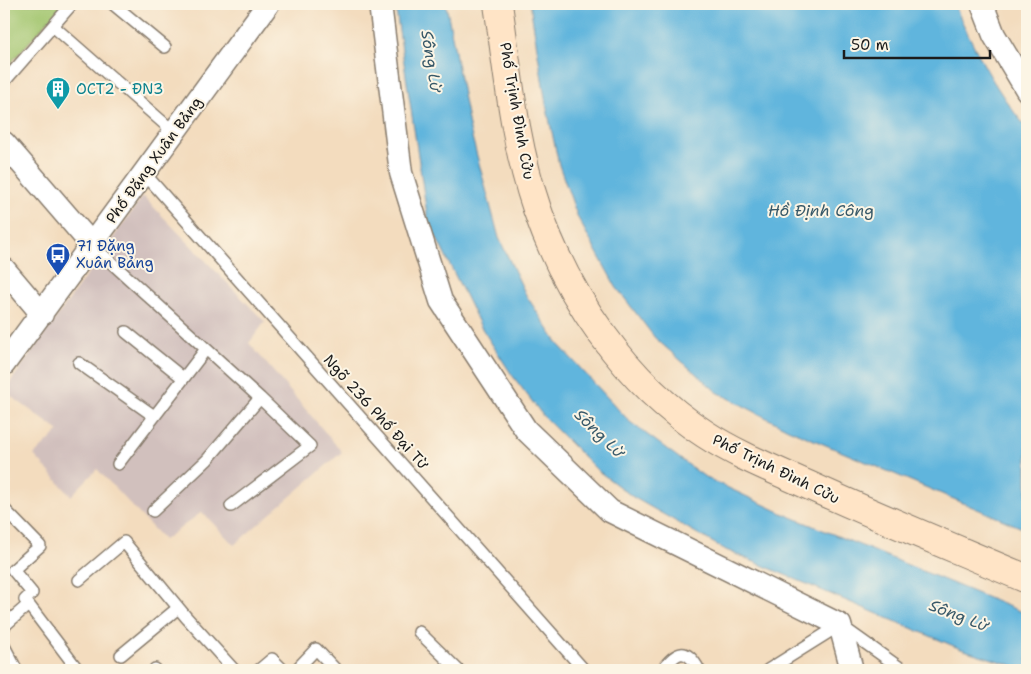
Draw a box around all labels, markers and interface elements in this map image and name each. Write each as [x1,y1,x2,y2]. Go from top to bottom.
scale bar [844,28,990,60]
water label: Sông Lừ [416,29,447,95]
text: 50 m [851,35,889,55]
street label: Phố Trịnh Đình Cửu [495,41,539,181]
building icon: OCT2 - ĐN3 [45,76,71,110]
place label: OCT2 - ĐN3 [76,79,163,99]
street label: Phố Đặng Xuân Bảng [101,93,207,227]
water label: Hồ Định Công [768,200,874,221]
place label: 71 Đặng Xuân Bảng [76,236,154,273]
bus stop icon: 71 Đặng Xuân Bảng [45,242,71,276]
street label: Ngõ 236 Phố Đại Từ [319,350,433,474]
water label: Sông Lừ [570,404,630,464]
street label: Phố Trịnh Đình Cửu [709,430,843,508]
water label: Sông Lừ [926,595,993,637]

